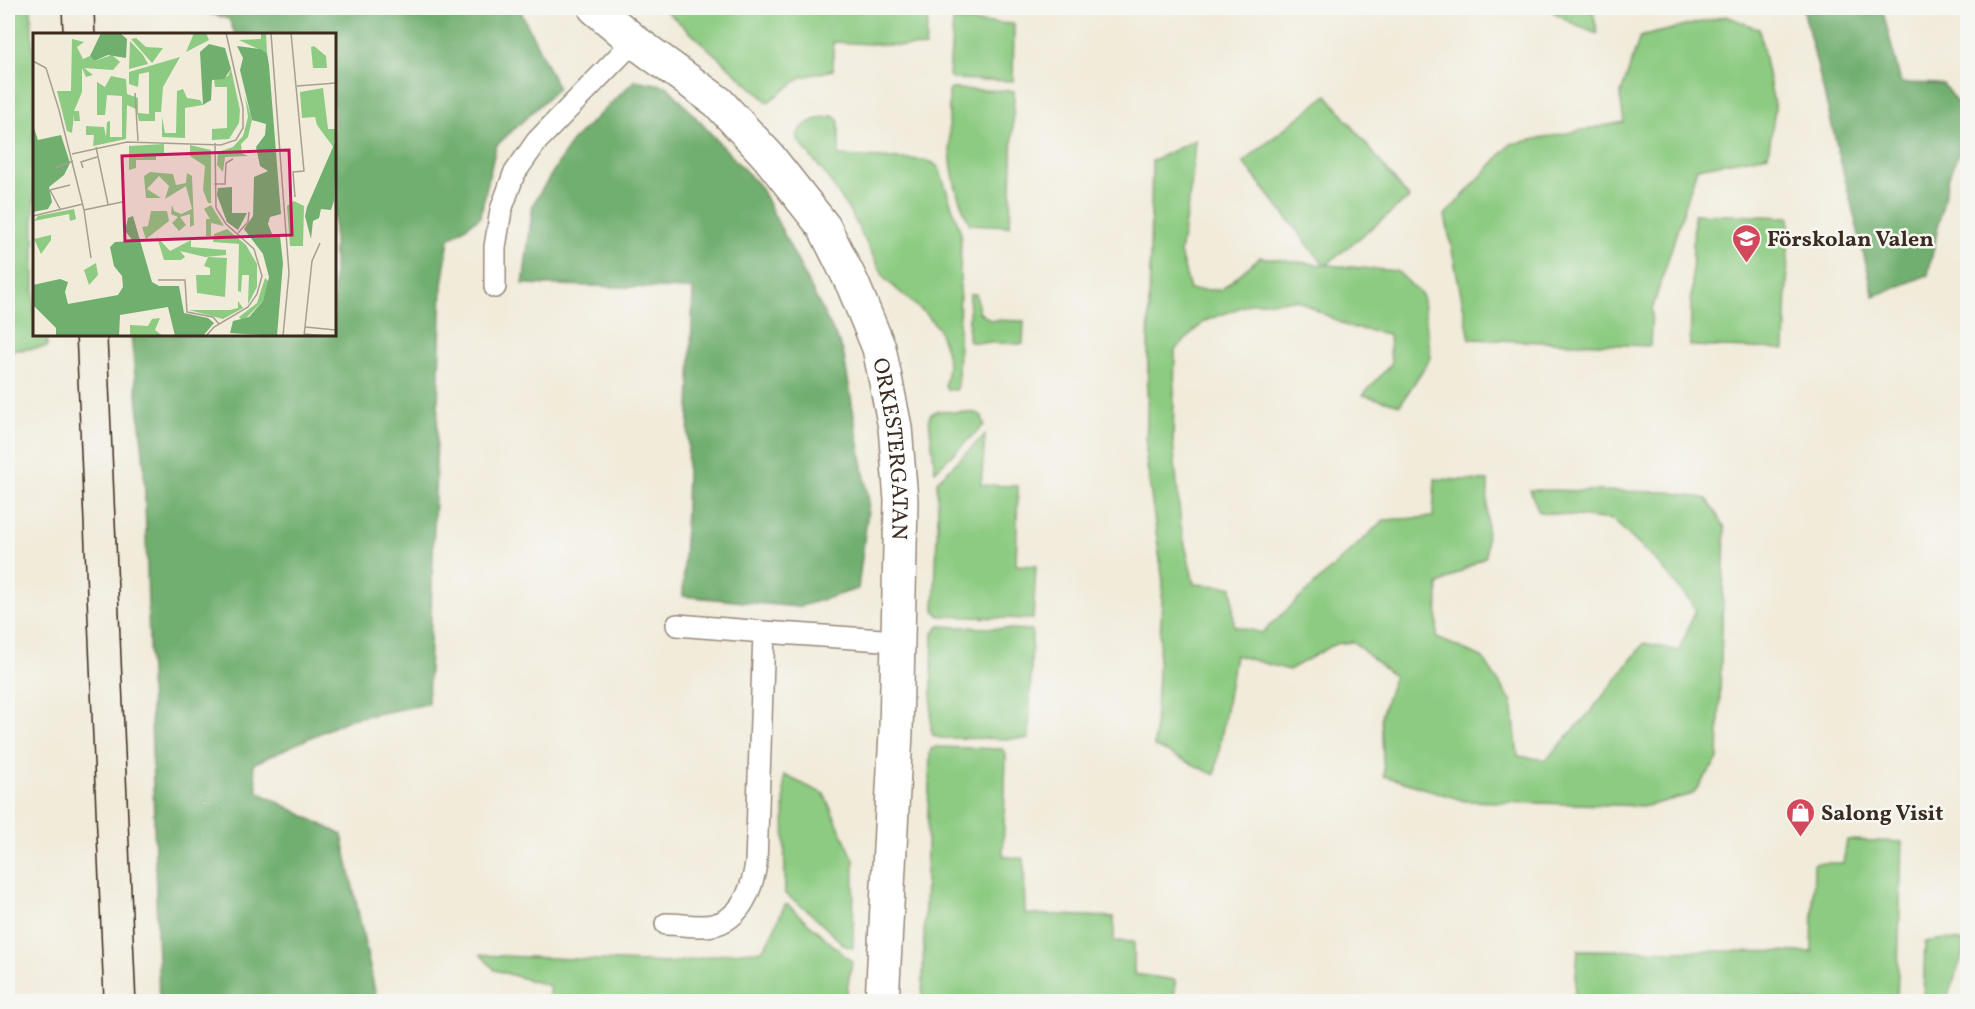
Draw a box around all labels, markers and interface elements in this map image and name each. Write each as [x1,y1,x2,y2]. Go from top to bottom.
inset map [33,33,336,336]
school or university icon: Förskolan Valen [1730,222,1762,264]
place label: Förskolan Valen [1767,225,1934,256]
street label: ORKESTERGATAN [863,355,914,540]
shop icon: Salong Visit [1784,796,1816,838]
place label: Salong Visit [1821,799,1944,830]

